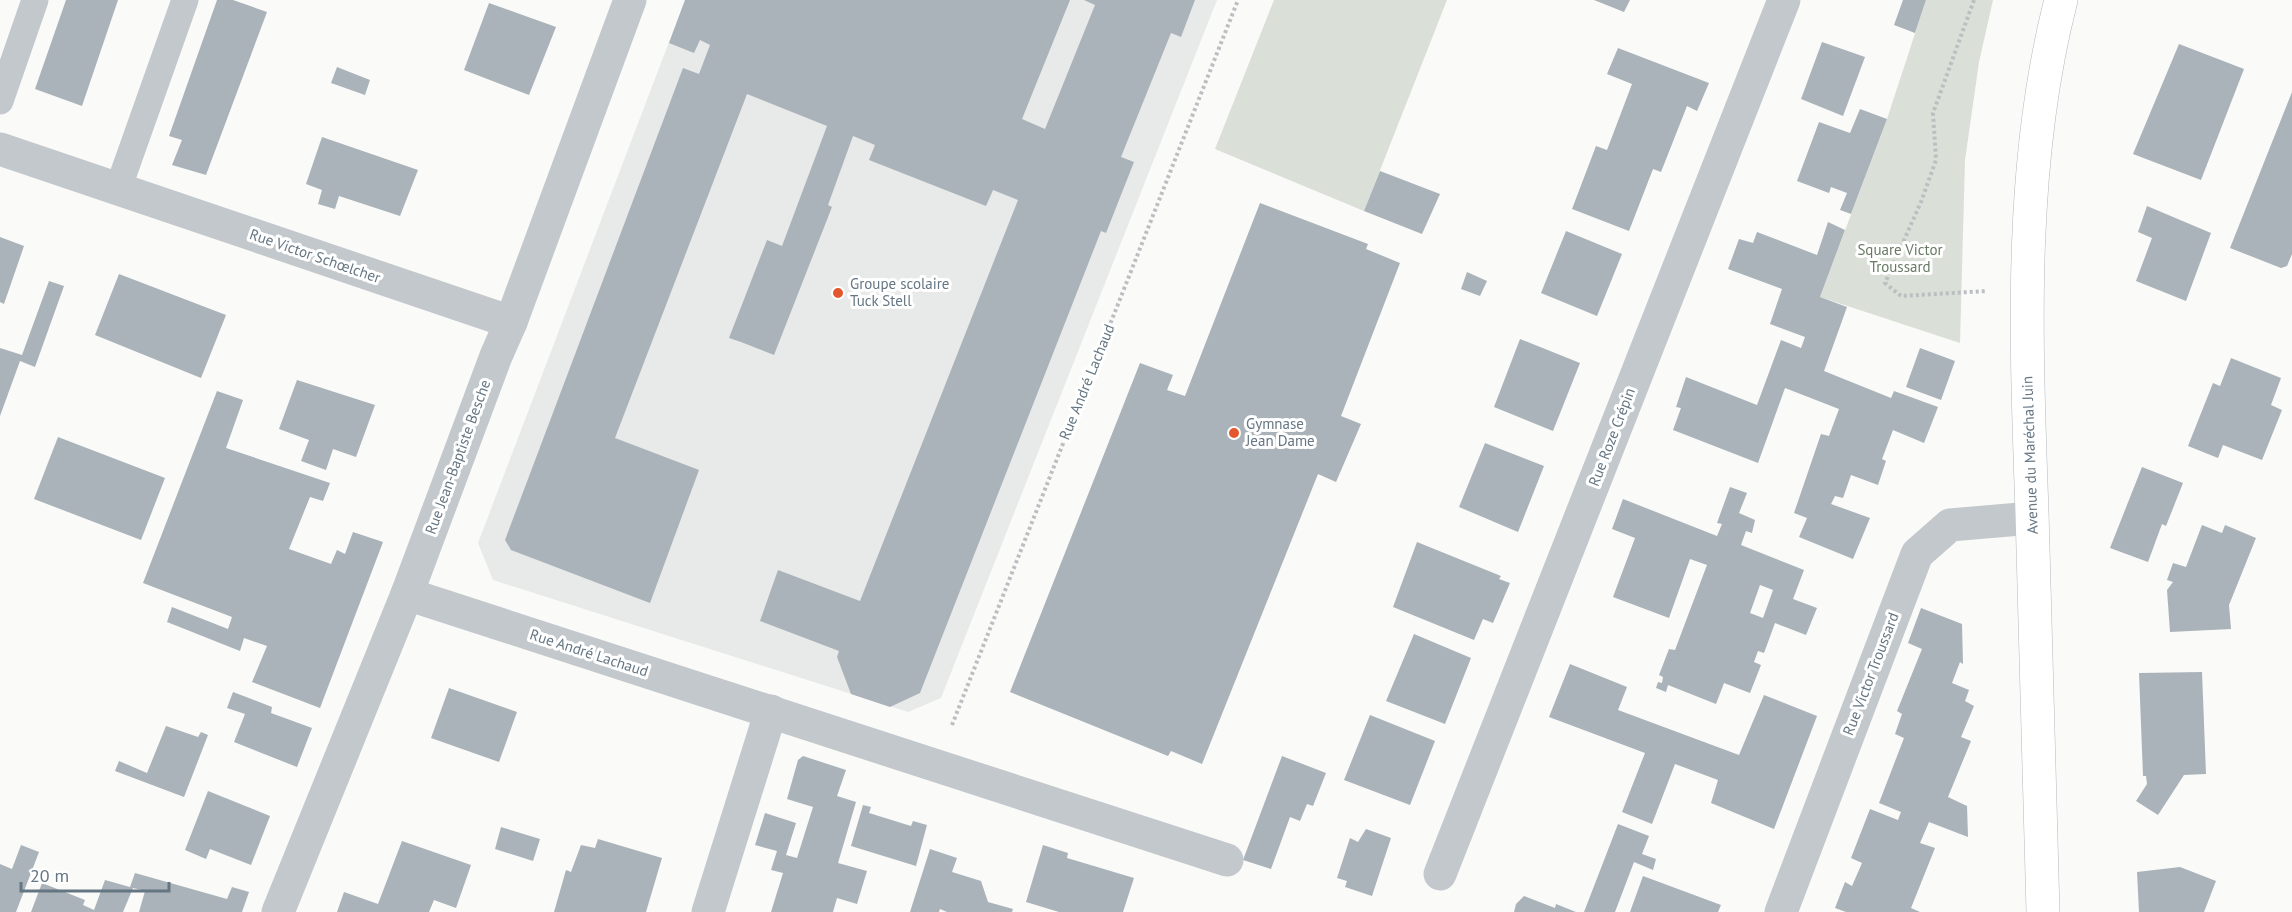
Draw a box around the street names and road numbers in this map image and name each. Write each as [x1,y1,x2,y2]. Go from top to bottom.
street label: Rue Victor Schœlcher [247,224,383,287]
street label: Rue André Lachaud [1055,321,1118,443]
street label: Avenue du Maréchal Juin [2017,376,2042,534]
street label: Rue Jean-Baptiste Besche [421,377,494,537]
street label: Rue Roze Crépin [1584,385,1639,489]
street label: Rue Victor Troussard [1838,610,1903,738]
street label: Rue André Lachaud [528,624,651,681]

